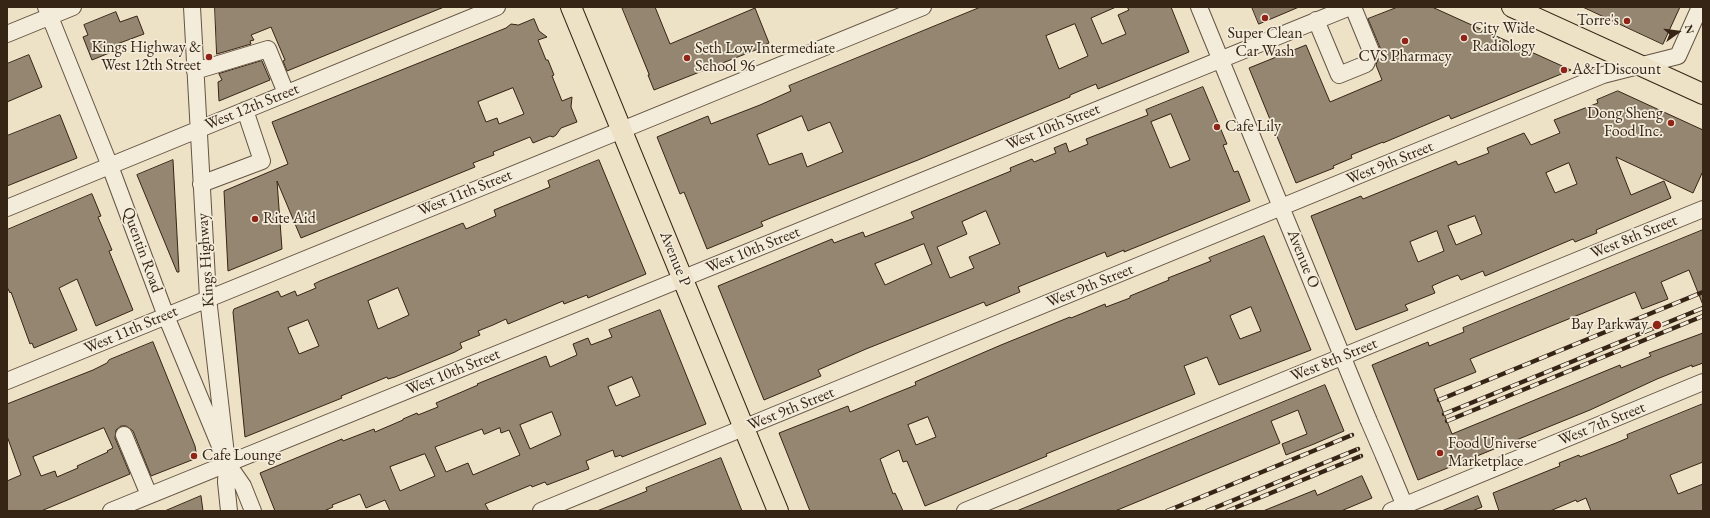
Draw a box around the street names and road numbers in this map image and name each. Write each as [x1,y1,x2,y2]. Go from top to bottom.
street label: West 12th Street [202,79,302,135]
street label: West 10th Street [1003,99,1103,155]
street label: West 9th Street [1344,137,1436,189]
street label: West 11th Street [415,165,515,221]
street label: Quentin Road [118,205,166,295]
street label: West 8th Street [1588,211,1680,263]
street label: Kings Highway [193,212,219,308]
street label: West 10th Street [703,222,803,278]
street label: Avenue O [1283,227,1323,291]
street label: Avenue P [655,229,695,289]
street label: West 9th Street [1044,260,1136,312]
street label: West 11th Street [81,302,181,358]
street label: West 8th Street [1288,334,1380,386]
street label: West 10th Street [403,344,503,400]
street label: West 9th Street [745,383,837,435]
street label: West 7th Street [1556,398,1648,450]

